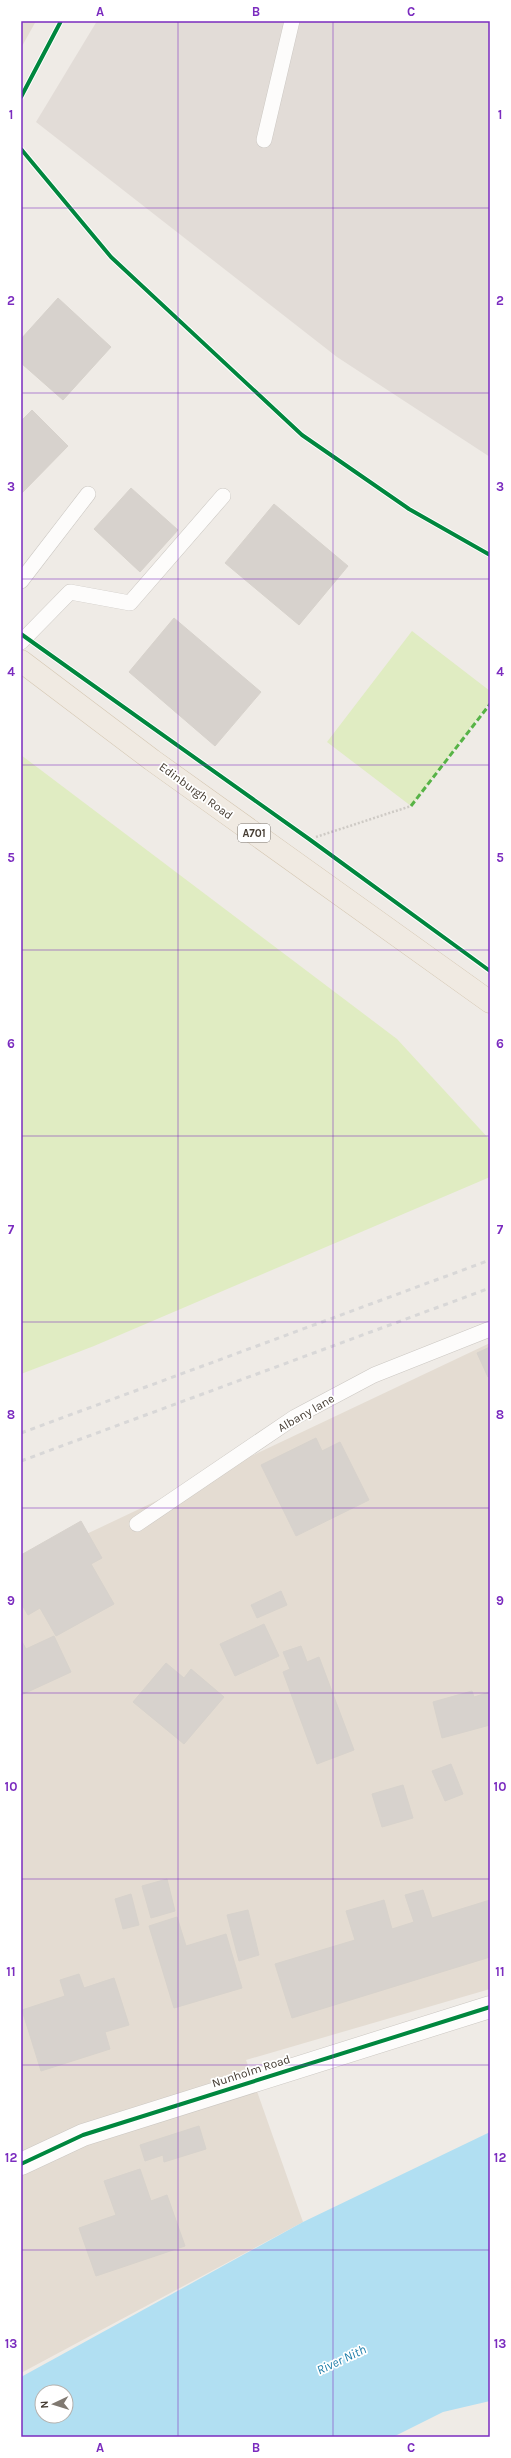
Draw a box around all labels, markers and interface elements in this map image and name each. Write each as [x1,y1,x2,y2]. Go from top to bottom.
text: A [96,4,104,19]
text: B [252,4,260,19]
text: C [407,4,415,19]
text: 1 [9,107,13,122]
text: 1 [498,107,502,122]
text: 2 [7,293,15,308]
text: 2 [496,293,504,308]
text: 3 [7,479,15,494]
text: 3 [496,479,504,494]
text: 4 [7,664,15,679]
text: 4 [496,664,504,679]
street label: Edinburgh Road [156,760,236,822]
road number: A701 [238,824,270,842]
text: 5 [7,850,15,865]
text: 5 [496,850,504,865]
text: 6 [7,1036,15,1051]
text: 6 [496,1036,504,1051]
text: 7 [8,1222,15,1237]
text: 7 [497,1222,504,1237]
street label: Albany lane [275,1391,337,1435]
text: 8 [7,1407,15,1422]
text: 8 [496,1407,504,1422]
text: 9 [7,1593,15,1608]
text: 9 [496,1593,504,1608]
text: 10 [5,1779,17,1794]
text: 10 [494,1779,506,1794]
text: 11 [6,1964,16,1979]
text: 11 [495,1964,505,1979]
street label: Nunholm Road [210,2052,292,2090]
text: 12 [5,2150,17,2165]
text: 12 [494,2150,506,2165]
text: 13 [5,2336,17,2351]
text: 13 [494,2336,506,2351]
water label: River Nith [314,2341,368,2377]
north arrow [34,2384,74,2424]
text: N [38,2400,51,2409]
text: A [96,2440,104,2455]
text: B [252,2440,260,2455]
text: C [407,2440,415,2455]

